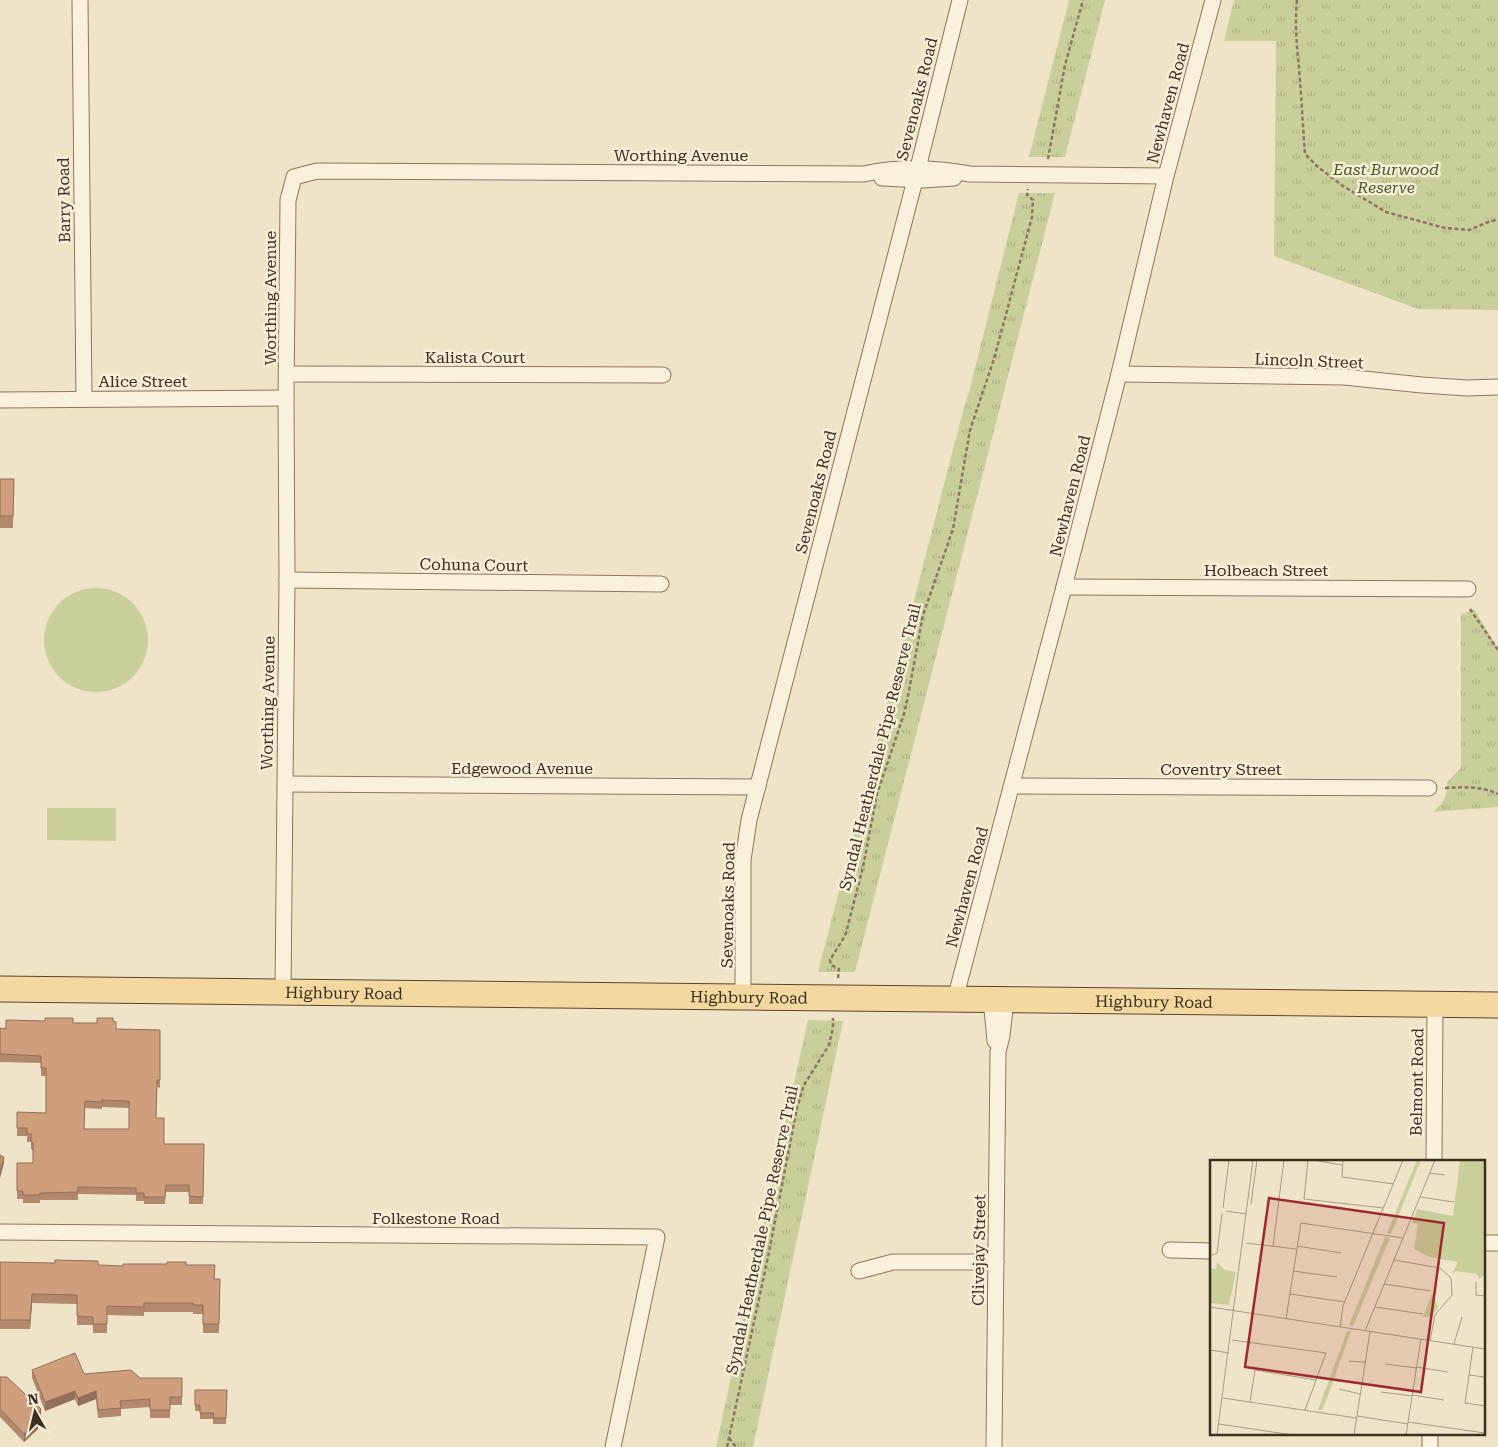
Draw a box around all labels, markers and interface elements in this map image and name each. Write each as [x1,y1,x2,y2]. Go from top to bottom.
street label: Sevenoaks Road [893,35,941,163]
street label: Newhaven Road [1143,40,1193,166]
street label: Worthing Avenue [614,146,748,165]
street label: Barry Road [54,157,74,243]
park label: East Burwood Reserve [1332,160,1439,197]
street label: Worthing Avenue [261,231,280,365]
street label: Kalista Court [425,348,525,367]
street label: Lincoln Street [1254,350,1364,372]
street label: Alice Street [98,372,188,391]
street label: Sevenoaks Road [792,428,840,556]
street label: Newhaven Road [1046,433,1094,559]
street label: Cohuna Court [419,555,529,575]
street label: Holbeach Street [1204,561,1328,580]
street label: Syndal Heatherdale Pipe Reserve Trail [835,601,925,892]
street label: Worthing Avenue [257,635,279,770]
street label: Edgewood Avenue [451,759,593,778]
street label: Coventry Street [1160,760,1282,779]
street label: Newhaven Road [942,824,992,950]
street label: Sevenoaks Road [717,842,739,968]
street label: Highbury Road [285,983,403,1003]
street label: Highbury Road [690,987,808,1007]
street label: Highbury Road [1095,991,1213,1011]
street label: Belmont Road [1407,1028,1427,1136]
street label: Syndal Heatherdale Pipe Reserve Trail [722,1084,802,1376]
inset map [1210,1160,1486,1434]
street label: Clivejay Street [969,1194,989,1306]
street label: Folkestone Road [372,1209,500,1228]
north arrow [10,1387,60,1437]
text: N [27,1390,40,1408]

